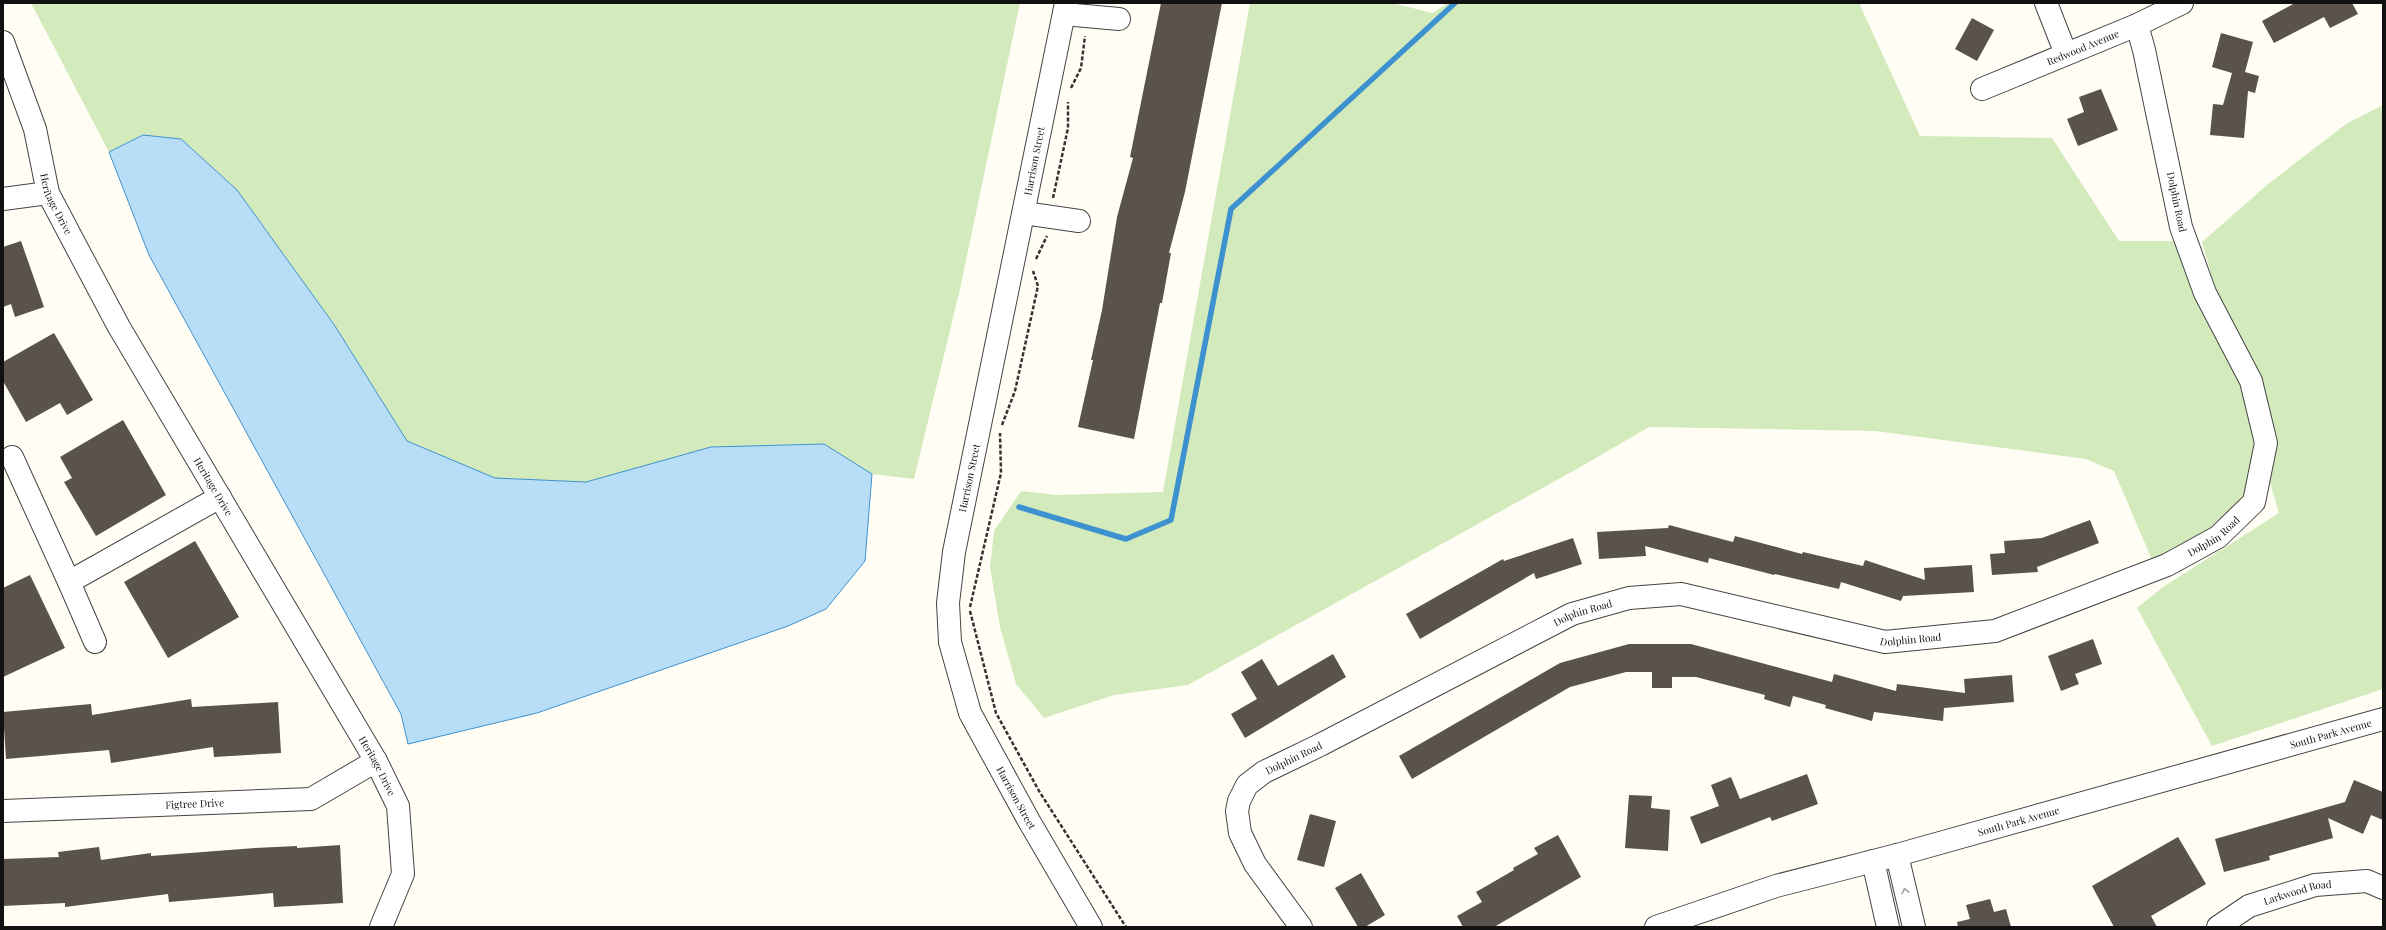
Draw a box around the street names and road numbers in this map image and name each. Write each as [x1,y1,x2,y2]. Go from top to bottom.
street label: Redwood Avenue [2045,26,2121,69]
street label: Harrison Street [1020,125,1048,196]
street label: Dolphin Road [2164,171,2190,234]
street label: Heritage Drive [37,172,76,237]
street label: Harrison Street [955,442,983,513]
street label: Heritage Drive [191,455,236,518]
street label: Dolphin Road [2185,513,2243,559]
street label: Dolphin Road [1551,596,1614,629]
street label: Dolphin Road [1879,629,1942,649]
street label: South Park Avenue [2288,716,2373,752]
street label: Heritage Drive [356,733,399,798]
street label: Dolphin Road [1263,738,1324,777]
street label: Harrison Street [993,764,1039,832]
street label: Figtree Drive [165,795,225,812]
street label: South Park Avenue [1976,803,2061,839]
street label: Larkwood Road [2262,877,2332,908]

